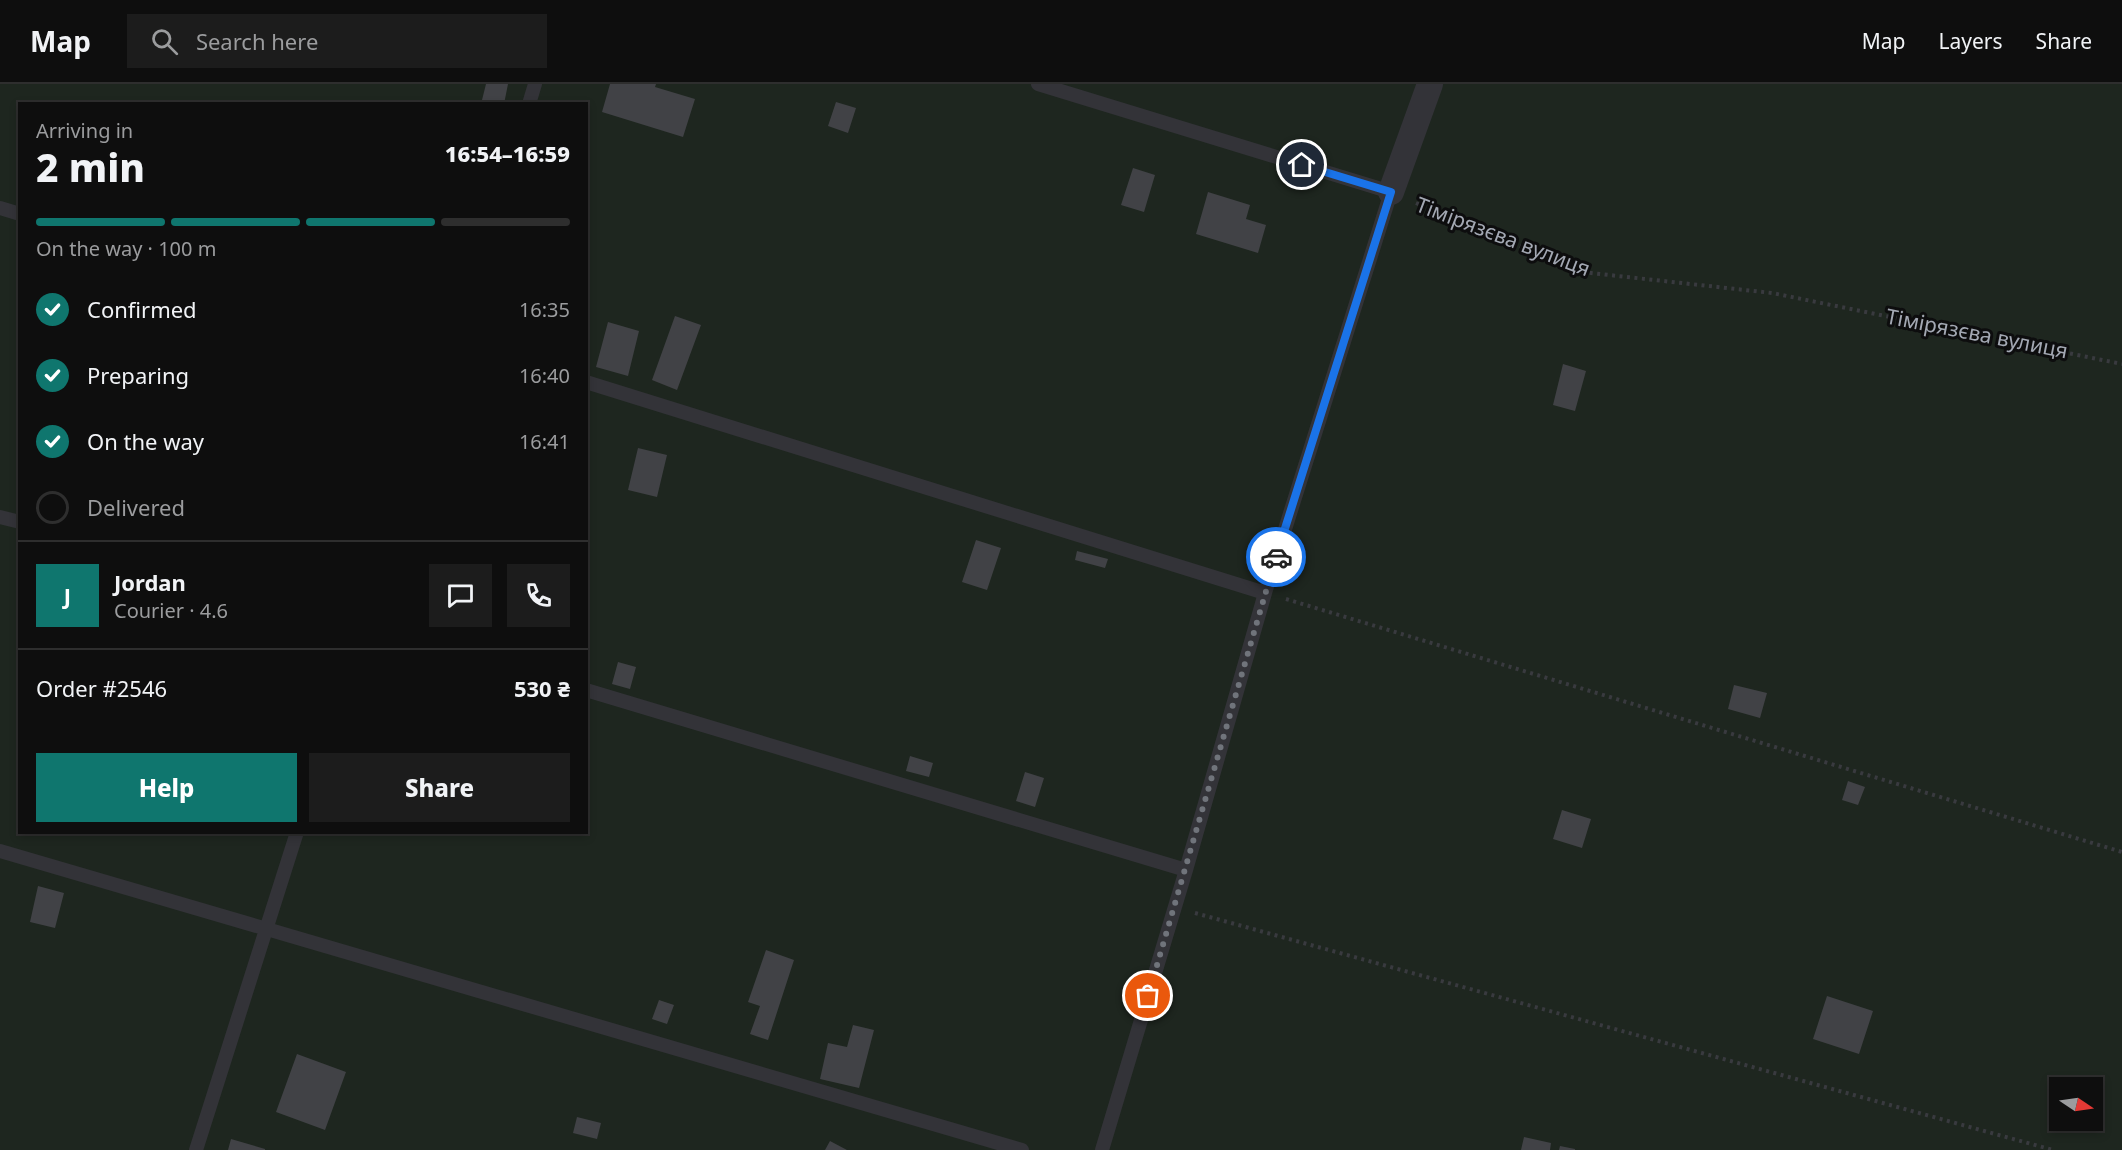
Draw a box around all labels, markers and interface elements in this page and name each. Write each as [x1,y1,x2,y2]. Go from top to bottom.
search box [127,14,547,68]
text: Map [30,22,91,60]
icon: search [148,25,181,58]
text: Search here [196,26,318,56]
text: Map [1862,27,1906,55]
text: Layers [1939,27,2003,55]
text: Share [2036,27,2092,55]
text: Arriving in [36,117,133,144]
text: 16:54–16:59 [445,138,570,168]
pin [1276,139,1327,190]
text: 2 min [36,140,145,193]
icon: home [1285,148,1318,181]
street label: Тімірязєва вулиця [1412,190,1595,282]
text: On the way · 100 m [36,235,216,262]
icon: check [36,293,69,326]
text: Confirmed [87,294,197,324]
text: 16:35 [519,296,570,323]
street label: Тімірязєва вулиця [1884,302,2070,364]
icon: check [36,359,69,392]
text: Preparing [87,360,189,390]
text: 16:40 [519,362,570,389]
icon: check [36,425,69,458]
text: On the way [87,426,204,456]
text: 16:41 [519,428,570,455]
text: Delivered [87,492,185,522]
courier [1246,527,1306,587]
icon: car [1260,541,1293,574]
button: chat [429,564,492,627]
button: phone [507,564,570,627]
text: Jordan [114,567,186,597]
text: J [64,580,71,610]
text: Courier · 4.6 [114,597,228,624]
text: Order #2546 [36,673,167,703]
text: 530 ₴ [514,673,570,703]
button: Help [36,753,297,822]
button: Share [309,753,570,822]
pin [1122,970,1173,1021]
icon: bag [1131,979,1164,1012]
north arrow [2049,1077,2103,1131]
map controls [2049,1077,2103,1131]

